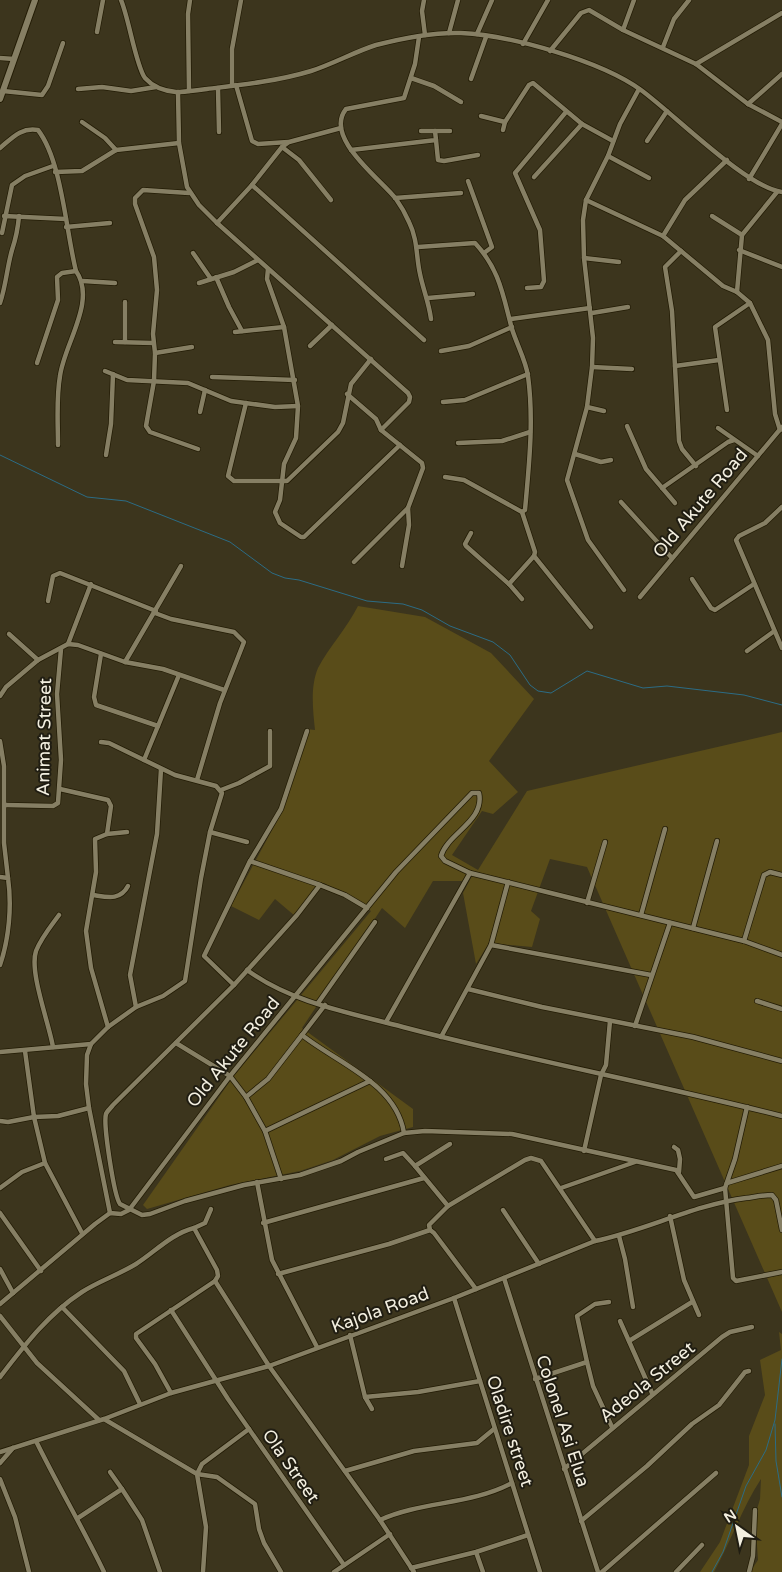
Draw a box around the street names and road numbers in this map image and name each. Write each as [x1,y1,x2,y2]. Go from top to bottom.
street label: Old Akute Road [648,444,752,562]
street label: Animat Street [32,678,56,796]
street label: Old Akute Road [182,992,284,1112]
street label: Kajola Road [328,1282,432,1338]
street label: Adeola Street [595,1337,699,1427]
street label: Colonel Asi Elua [531,1352,595,1490]
street label: Oladire street [482,1373,538,1490]
street label: Ola Street [258,1425,325,1507]

